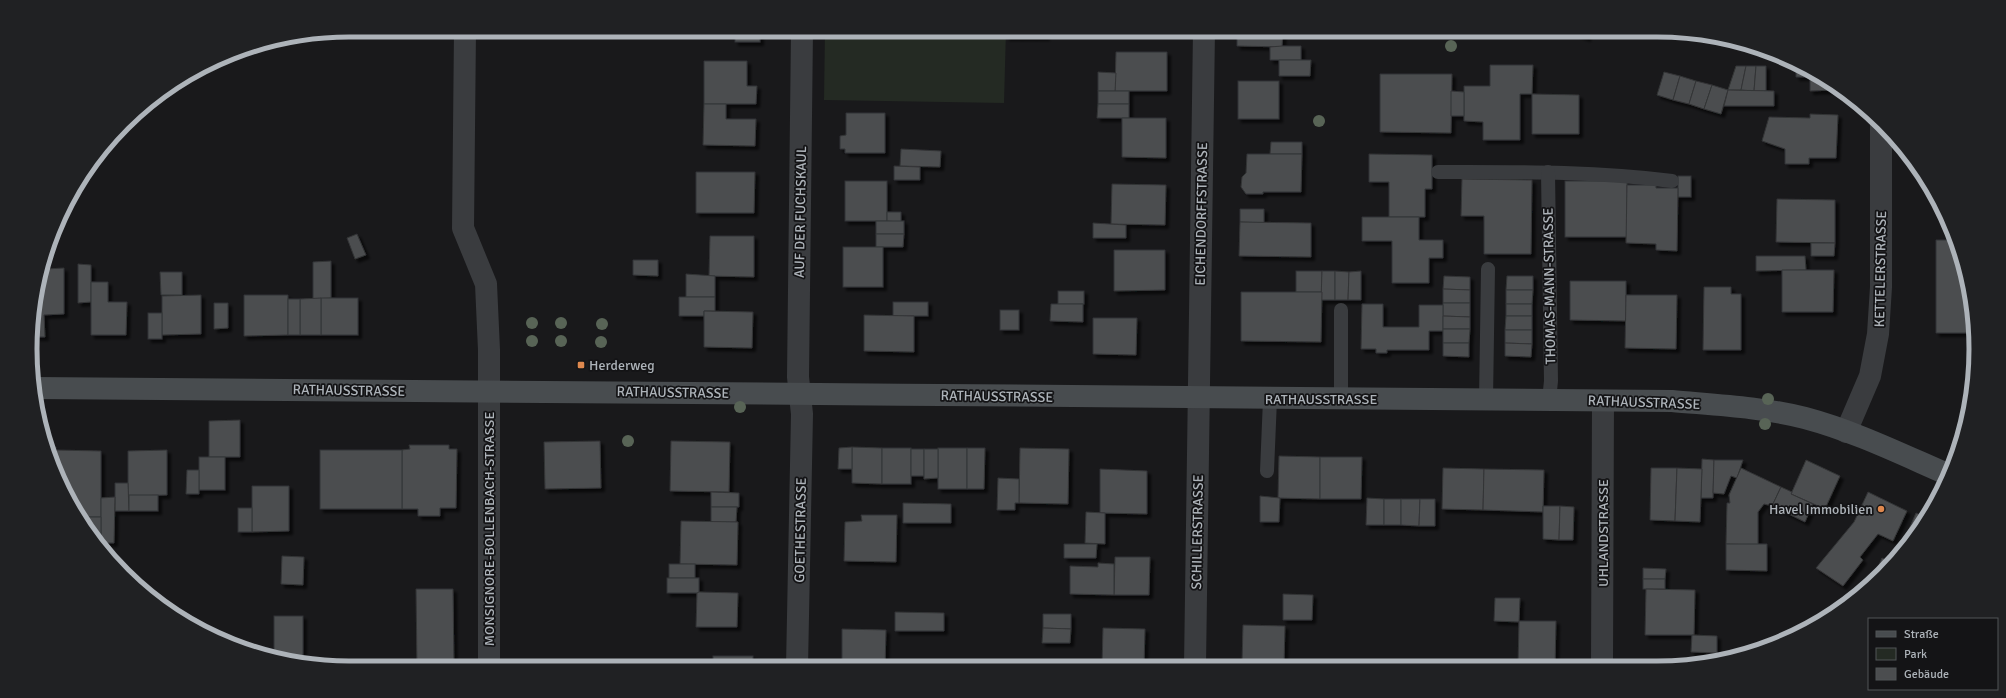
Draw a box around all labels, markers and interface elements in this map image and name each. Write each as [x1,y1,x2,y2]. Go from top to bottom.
street label: EICHENDORFFSTRASSE [1192,142,1211,286]
street label: AUF DER FUCHSKAUL [791,146,810,278]
street label: THOMAS-MANN-STRASSE [1540,207,1559,364]
street label: KETTELERSTRASSE [1871,210,1890,327]
place label: Herderweg [589,357,655,374]
marker: Herderweg [576,360,586,370]
street label: RATHAUSSTRASSE [293,381,406,400]
street label: RATHAUSSTRASSE [617,383,730,402]
street label: RATHAUSSTRASSE [941,387,1054,406]
street label: RATHAUSSTRASSE [1265,391,1377,408]
street label: RATHAUSSTRASSE [1587,392,1701,413]
street label: MONSIGNORE-BOLLENBACH-STRASSE [481,412,498,646]
street label: SCHILLERSTRASSE [1188,474,1207,590]
street label: GOETHESTRASSE [791,477,810,583]
street label: UHLANDSTRASSE [1595,479,1612,587]
place label: Havel Immobilien [1769,501,1873,518]
marker: Havel Immobilien [1876,504,1886,514]
legend [1868,618,1998,690]
text: Straße [1904,627,1939,642]
text: Park [1904,647,1927,662]
text: Gebäude [1904,667,1949,682]

